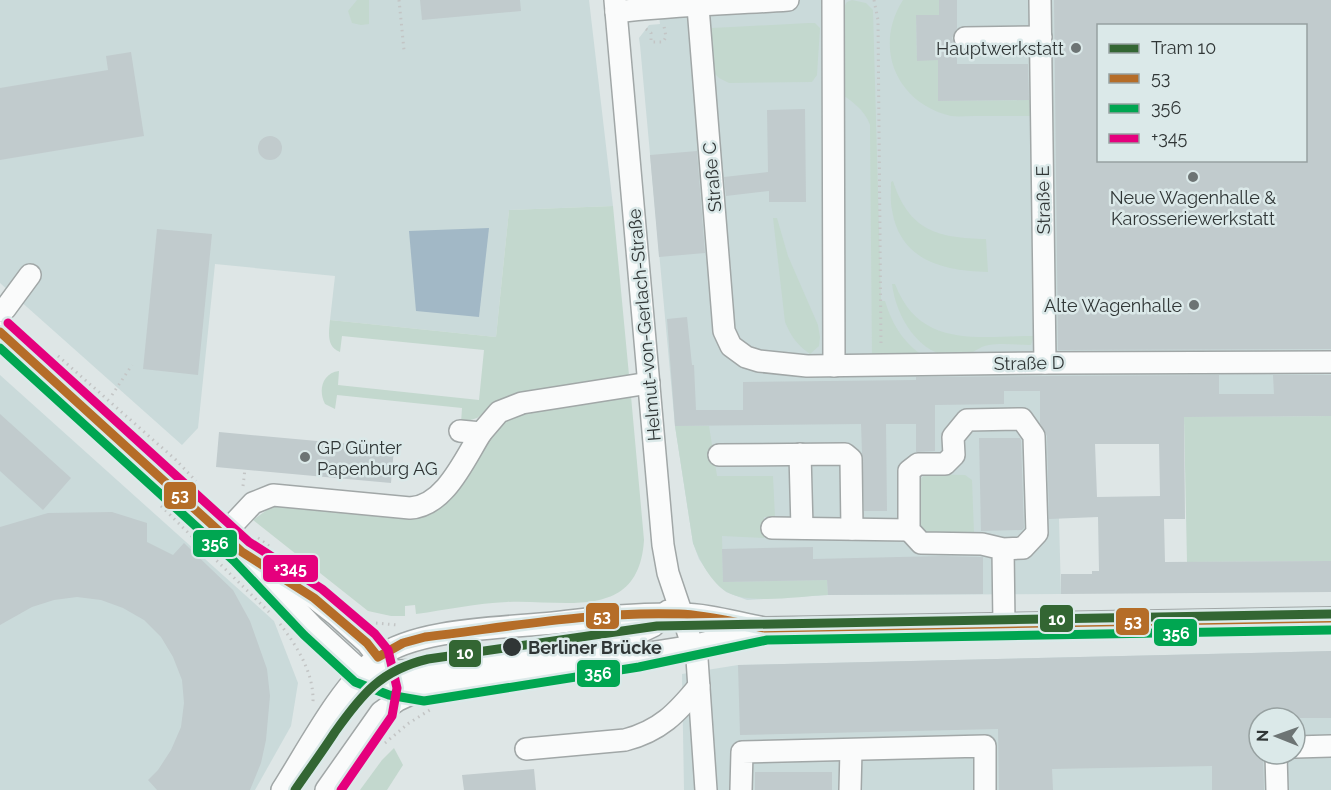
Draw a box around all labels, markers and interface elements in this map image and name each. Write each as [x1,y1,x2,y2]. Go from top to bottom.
legend [1097,24,1307,162]
text: Tram 10 [1151,37,1216,58]
place label: Hauptwerkstatt [936,38,1064,59]
marker: Hauptwerkstatt [1069,41,1083,55]
text: 53 [1151,67,1170,88]
text: 356 [1151,97,1181,118]
text: +345 [1151,127,1188,148]
street label: Straße C [698,141,726,213]
street label: Straße E [1032,165,1054,235]
marker: Neue Wagenhalle & Karosseriewerkstatt [1186,170,1200,184]
place label: Neue Wagenhalle & Karosseriewerkstatt [1110,187,1276,229]
street label: Helmut-von-Gerlach-Straße [623,208,665,442]
place label: Alte Wagenhalle [1044,295,1182,316]
marker: Alte Wagenhalle [1187,298,1201,312]
street label: Straße D [993,352,1065,374]
place label: GP Günter Papenburg AG [317,437,438,479]
marker: GP Günter Papenburg AG [298,450,312,464]
line badge: 53 [163,481,197,510]
text: 53 [171,486,189,505]
line badge: 356 [192,529,238,558]
text: 356 [201,534,229,553]
line badge: +345 [262,554,319,583]
text: +345 [273,559,307,578]
line badge: 53 [585,602,620,630]
line badge: 10 [1039,604,1074,633]
text: 53 [593,607,611,626]
line badge: 53 [1115,607,1150,636]
text: 10 [1048,610,1066,629]
text: 53 [1124,612,1142,631]
line badge: 356 [1153,618,1198,647]
text: 356 [1162,624,1190,643]
marker: Berliner Brücke [501,636,523,658]
place label: Berliner Brücke [528,637,662,658]
line badge: 10 [448,639,482,668]
text: 10 [456,644,474,663]
line badge: 356 [576,659,621,688]
text: 356 [584,664,612,683]
north arrow [1247,706,1307,766]
text: N [1253,729,1272,742]

